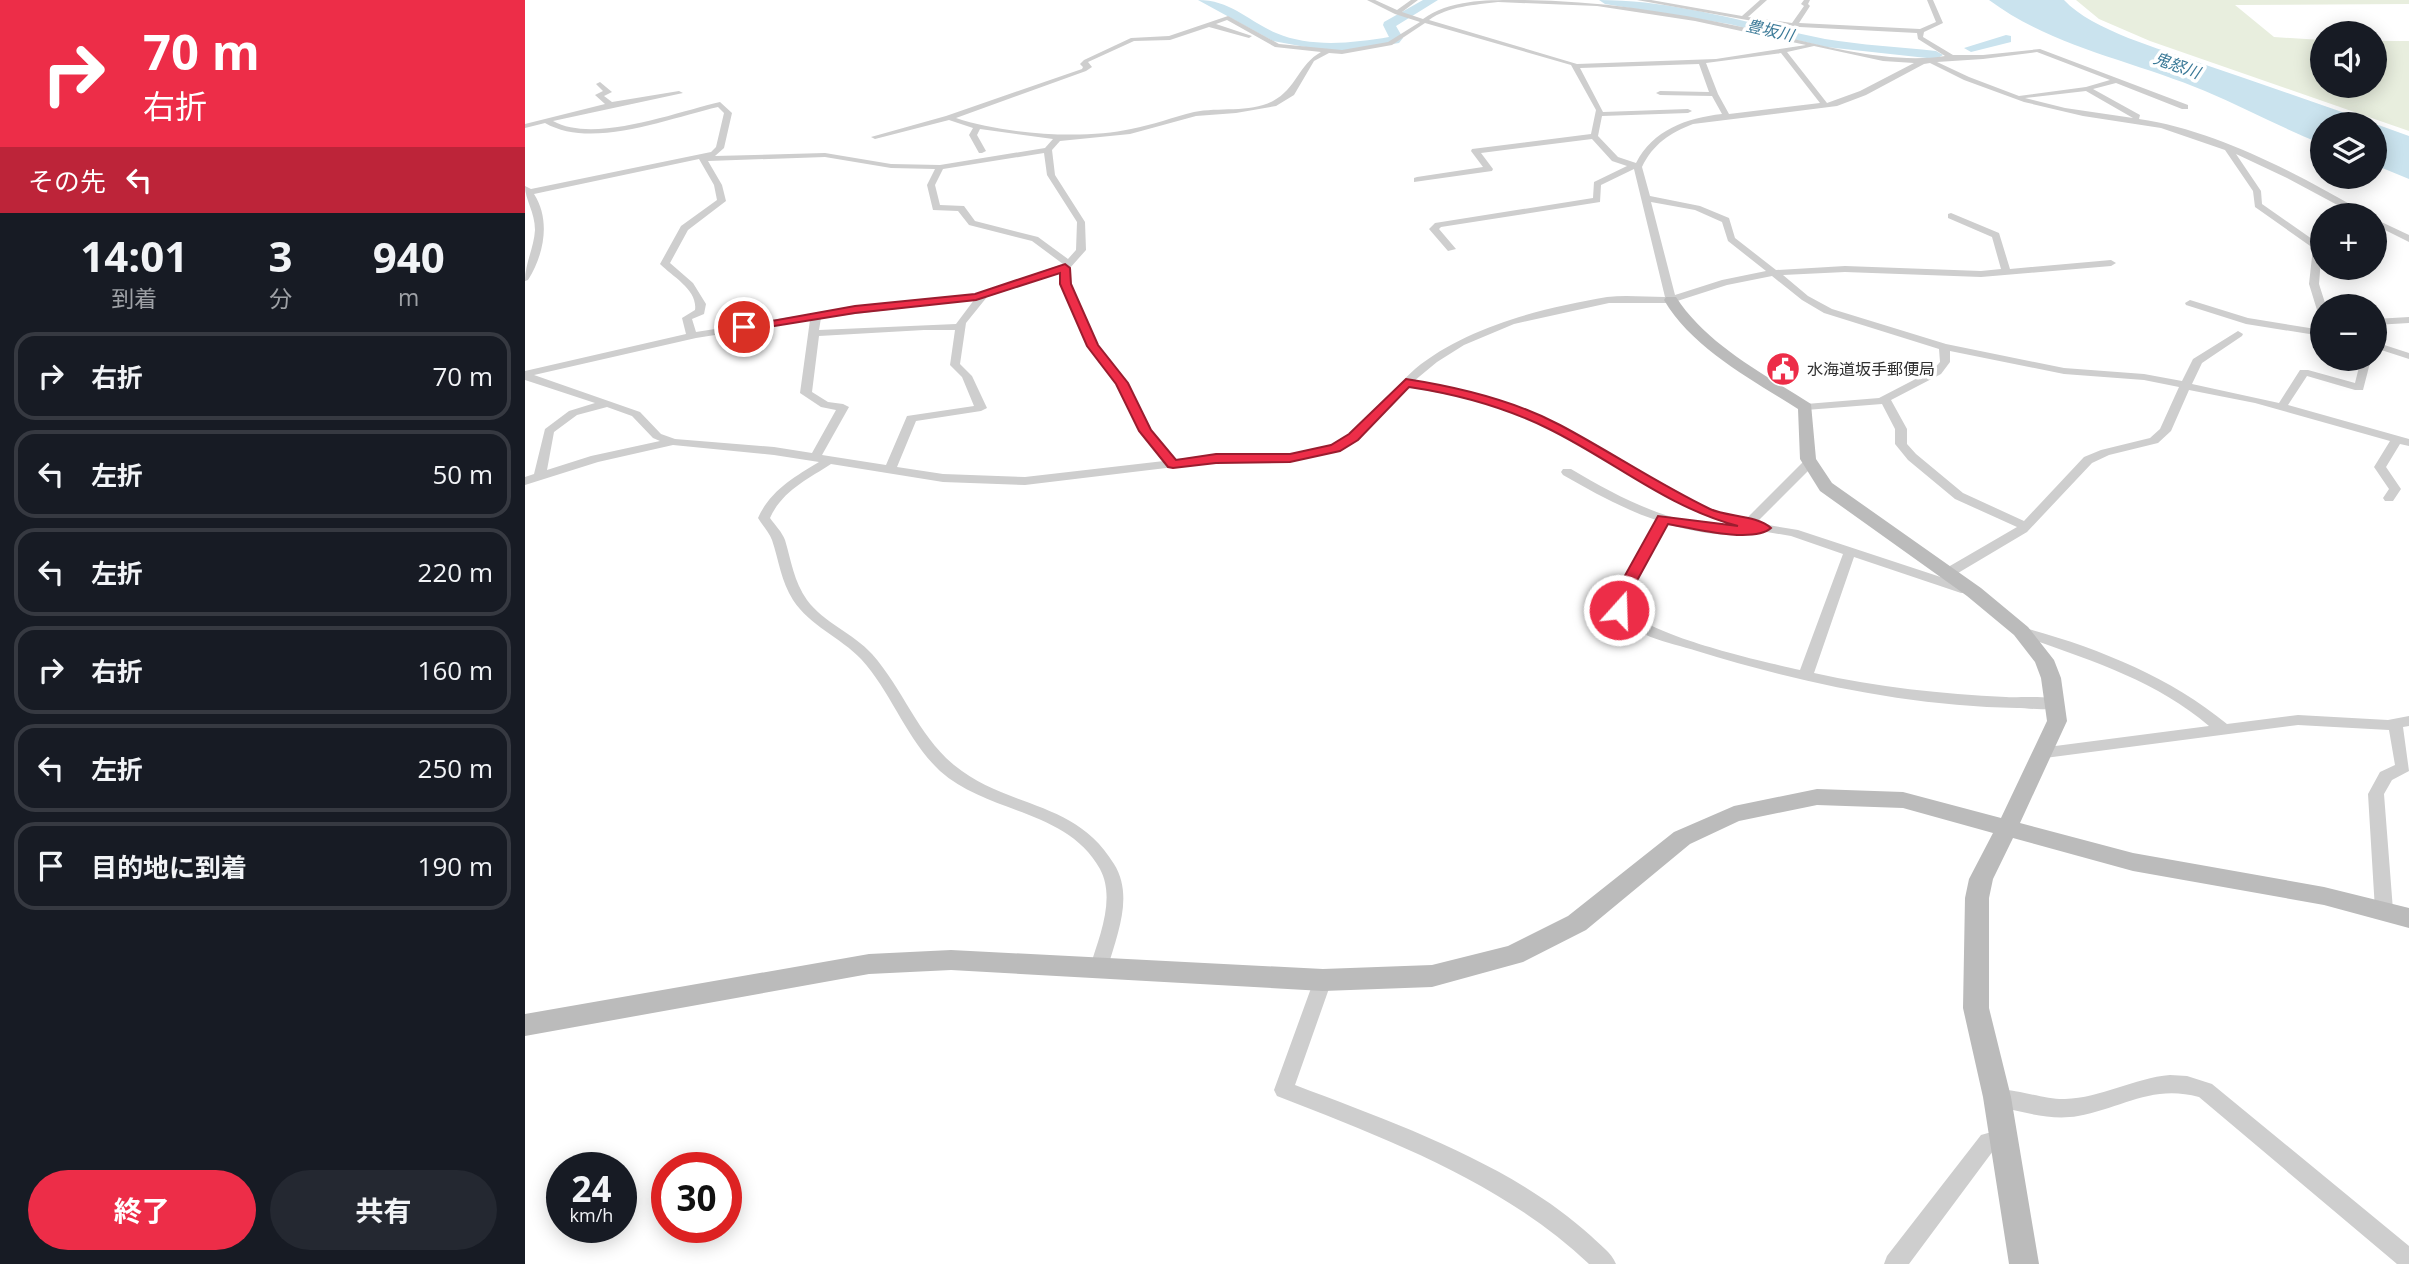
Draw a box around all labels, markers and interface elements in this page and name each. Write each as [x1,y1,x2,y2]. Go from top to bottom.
water label: 豊坂川 [1744,14,1798,47]
text: 70 m [143,18,260,84]
map controls [2310,21,2387,371]
button: sound [2310,21,2387,98]
icon: right [28,28,119,119]
water label: 鬼怒川 [2151,46,2205,84]
text: 右折 [143,84,207,127]
button: layers [2310,112,2387,189]
icon: left [120,161,158,199]
text: その先 [28,163,106,199]
button: + [2310,203,2387,280]
text: 14:01 [80,227,188,284]
text: 3 [268,227,293,284]
text: 940 [373,228,445,285]
text: m [398,281,419,313]
text: 到着 [111,282,157,314]
text: 分 [269,282,292,314]
button: − [2310,294,2387,371]
pin [714,297,774,357]
icon: arrive [725,308,763,346]
public building icon: 水海道坂手郵便局 [1764,350,1802,388]
icon: right [32,357,70,395]
text: 70 m [432,358,493,394]
place label: 水海道坂手郵便局 [1807,358,1935,380]
text: 右折 [91,359,143,395]
icon: left [32,455,70,493]
text: 50 m [432,456,493,492]
text: 左折 [91,457,143,493]
icon: left [32,553,70,591]
text: 220 m [418,554,493,590]
text: 左折 [91,555,143,591]
position arrow [1582,573,1656,647]
icon: right [32,651,70,689]
text: 160 m [418,652,493,688]
text: 右折 [91,653,143,689]
icon: left [32,749,70,787]
text: 250 m [418,750,493,786]
text: 左折 [91,751,143,787]
icon: arrive [32,847,70,885]
text: 190 m [418,848,493,884]
text: 目的地に到着 [91,849,247,885]
speed limit sign: 30 [651,1152,742,1243]
text: 24 [571,1165,612,1212]
button: 終了 [28,1170,256,1250]
button: 共有 [270,1170,497,1250]
text: km/h [570,1203,613,1227]

